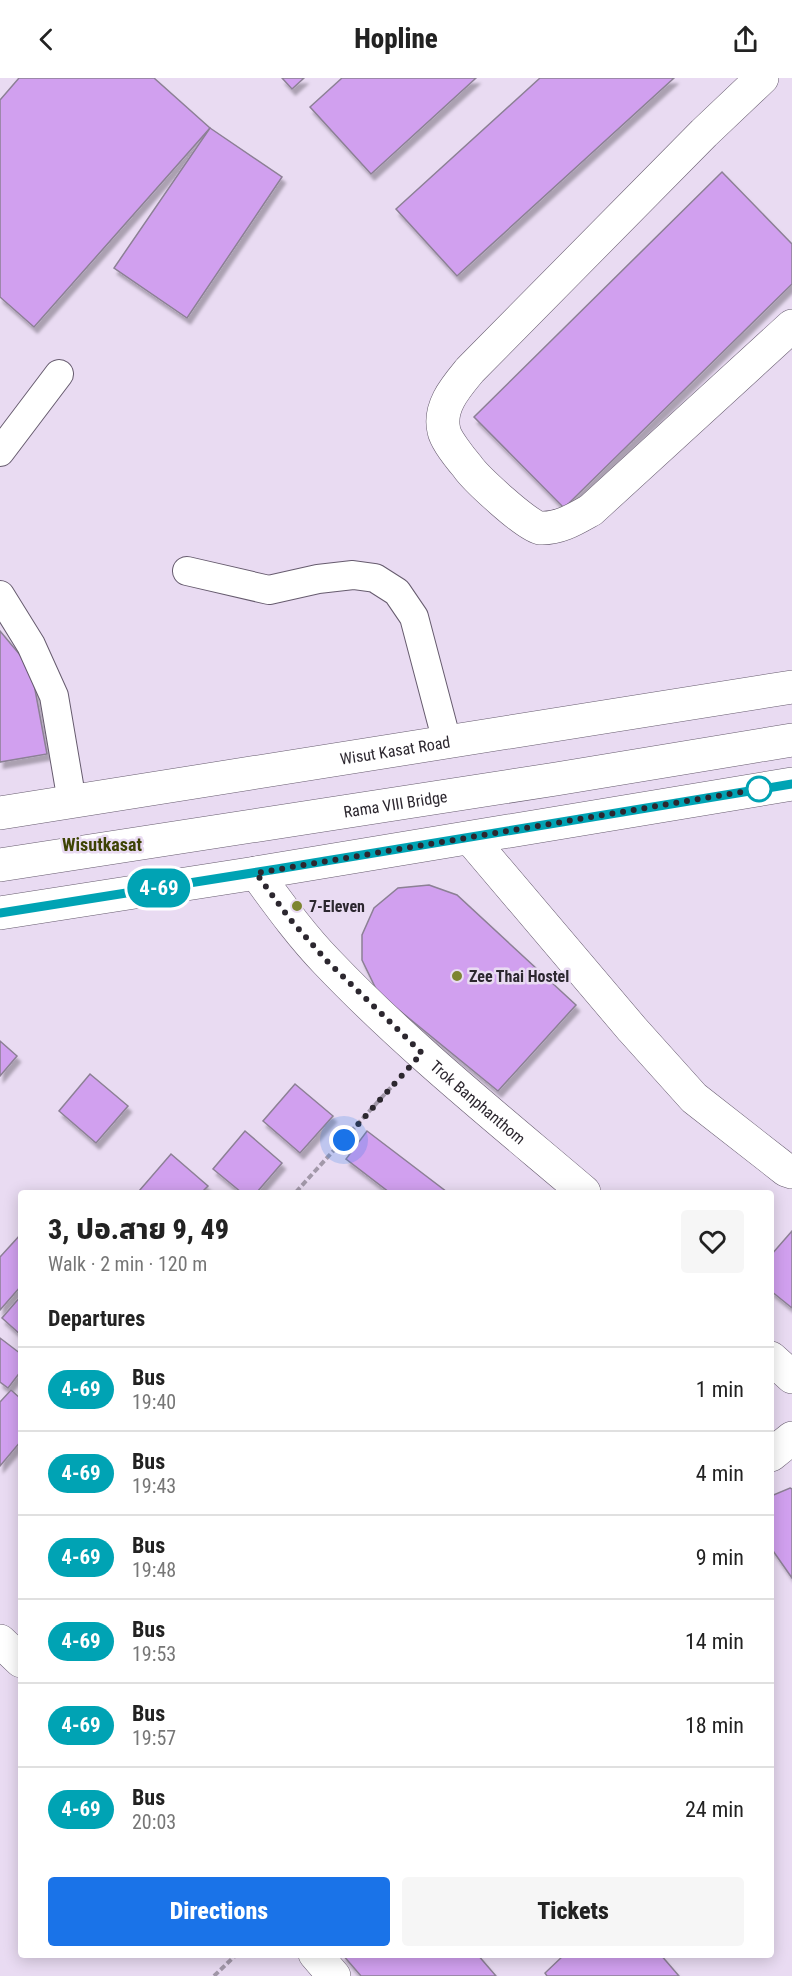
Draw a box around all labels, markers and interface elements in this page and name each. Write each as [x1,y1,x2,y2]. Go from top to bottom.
icon: back [30,23,63,56]
text: Hopline [354,23,438,55]
icon: share [729,23,762,56]
street label: Wisut Kasat Road [339,733,452,769]
unlabelled marker [746,776,772,802]
street label: Rama VIII Bridge [342,787,449,822]
district label: Wisutkasat [62,834,142,855]
line badge: 4-69 [117,868,201,908]
text: 4-69 [139,876,179,900]
place label: 7-Eleven [309,897,365,916]
marker: 7-Eleven [290,899,304,913]
place label: Zee Thai Hostel [469,967,569,986]
marker: Zee Thai Hostel [450,969,464,983]
street label: Trok Banphanthom [426,1056,529,1148]
your location [329,1125,359,1155]
button: heart [681,1210,744,1273]
text: 3, ปอ.สาย 9, 49 [48,1213,229,1246]
text: Walk · 2 min · 120 m [48,1252,207,1276]
text: Departures [48,1306,145,1331]
text: Bus [132,1365,165,1390]
text: 4-69 [61,1377,101,1401]
text: 1 min [696,1377,744,1402]
text: 19:40 [132,1390,176,1414]
text: Bus [132,1449,165,1474]
text: 4-69 [61,1461,101,1485]
text: 4 min [696,1461,744,1486]
text: 19:43 [132,1474,176,1498]
text: Bus [132,1533,165,1558]
text: 4-69 [61,1545,101,1569]
text: 9 min [696,1545,744,1570]
text: 19:48 [132,1558,176,1582]
text: Bus [132,1617,165,1642]
text: 4-69 [61,1629,101,1653]
text: 14 min [685,1629,744,1654]
text: 19:53 [132,1642,176,1666]
text: Bus [132,1701,165,1726]
text: 4-69 [61,1713,101,1737]
text: 18 min [685,1713,744,1738]
text: 19:57 [132,1726,176,1750]
text: Bus [132,1785,165,1810]
text: 4-69 [61,1797,101,1821]
text: 24 min [685,1797,744,1822]
text: 20:03 [132,1810,176,1834]
button: Directions [48,1877,390,1946]
button: Tickets [402,1877,744,1946]

